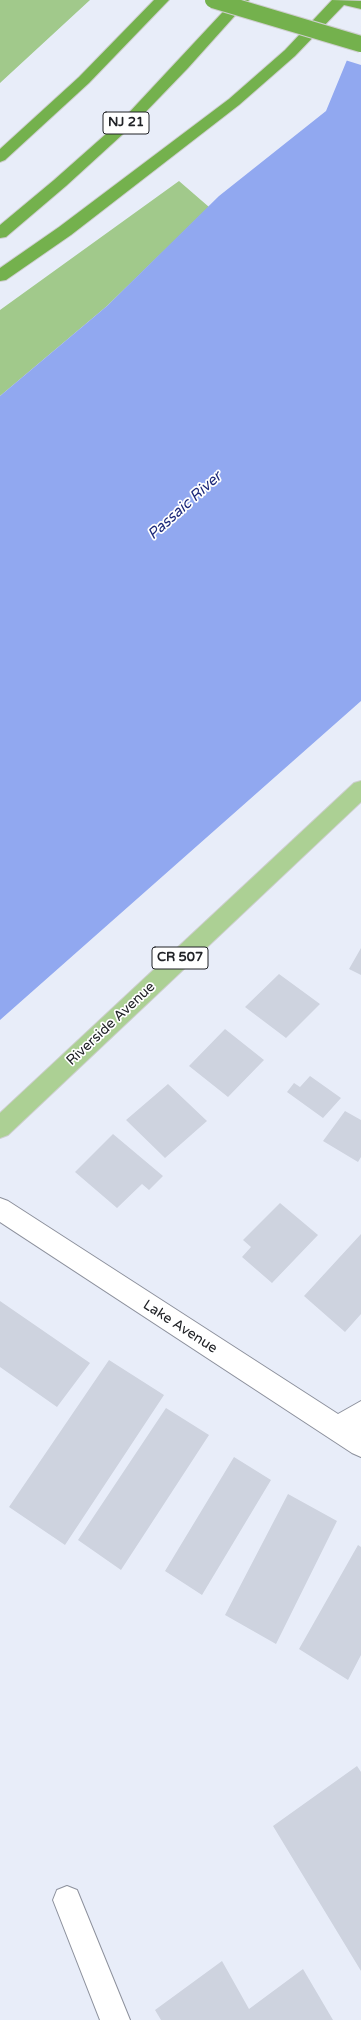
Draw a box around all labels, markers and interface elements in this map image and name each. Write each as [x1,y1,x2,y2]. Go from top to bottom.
road number: NJ 21 [103,112,149,134]
water label: Passaic River [144,468,226,544]
road number: CR 507 [152,947,208,969]
street label: Riverside Avenue [63,979,159,1069]
street label: Lake Avenue [140,1297,220,1357]

